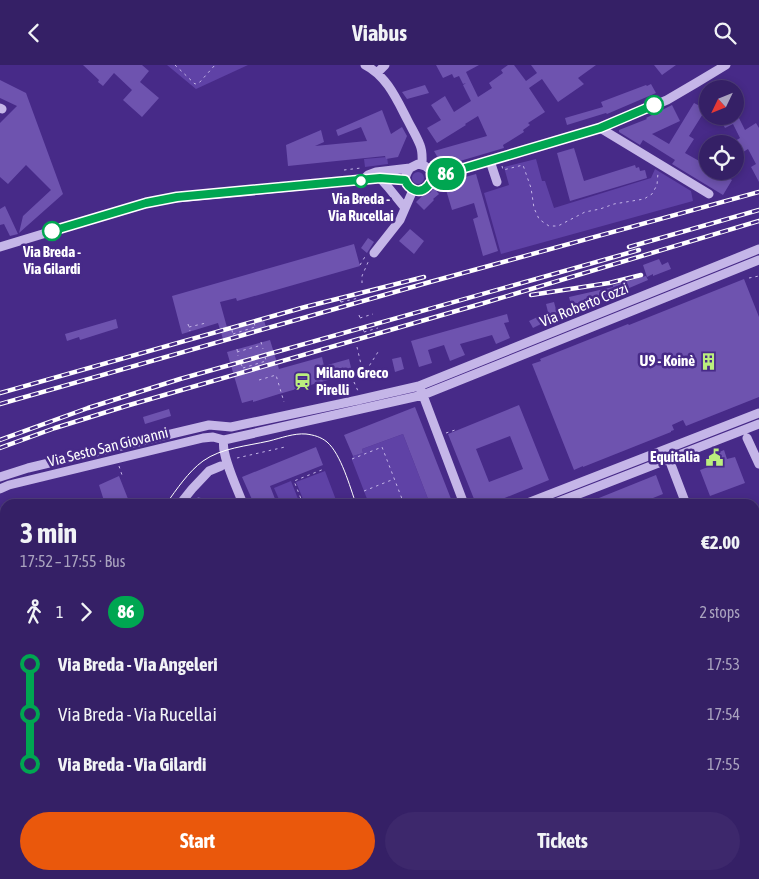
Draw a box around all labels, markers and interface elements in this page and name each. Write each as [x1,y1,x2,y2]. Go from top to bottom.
icon: back [20,19,48,47]
icon: search [711,19,739,47]
text: Viabus [352,20,407,46]
north arrow [699,80,744,125]
map controls [699,80,744,180]
unlabelled marker [644,95,664,115]
button: locate [699,135,744,180]
line badge: 86 [424,158,468,190]
text: 86 [438,163,454,184]
marker: Via Breda - Via Rucellai [354,174,368,188]
place label: Via Breda - Via Rucellai [327,190,394,224]
marker: Via Breda - Via Gilardi [42,221,62,241]
place label: Via Breda - Via Gilardi [22,243,81,277]
street label: Via Roberto Cozzi [537,279,630,330]
building icon: U9 - Koinè [699,351,719,371]
place label: U9 - Koinè [640,352,695,369]
place label: Milano Greco Pirelli [316,364,389,398]
station icon: Milano Greco Pirelli [292,372,312,392]
street label: Via Sesto San Giovanni [46,423,170,470]
public building icon: Equitalia [704,447,724,467]
place label: Equitalia [650,448,700,465]
text: 3 min [20,517,77,549]
text: €2.00 [701,531,740,553]
text: 17:52 – 17:55 · Bus [20,552,125,570]
icon: walk [20,598,48,626]
icon: forward [72,598,100,626]
text: 86 [118,601,134,622]
text: 1 [56,603,64,621]
text: 2 stops [699,603,740,621]
text: Via Breda - Via Angeleri [58,653,218,675]
text: 17:53 [707,655,740,673]
text: Via Breda - Via Rucellai [58,703,217,725]
text: 17:54 [707,705,740,723]
text: Via Breda - Via Gilardi [58,753,206,775]
text: 17:55 [707,755,740,773]
button: Start [20,812,375,870]
button: Tickets [385,812,740,870]

